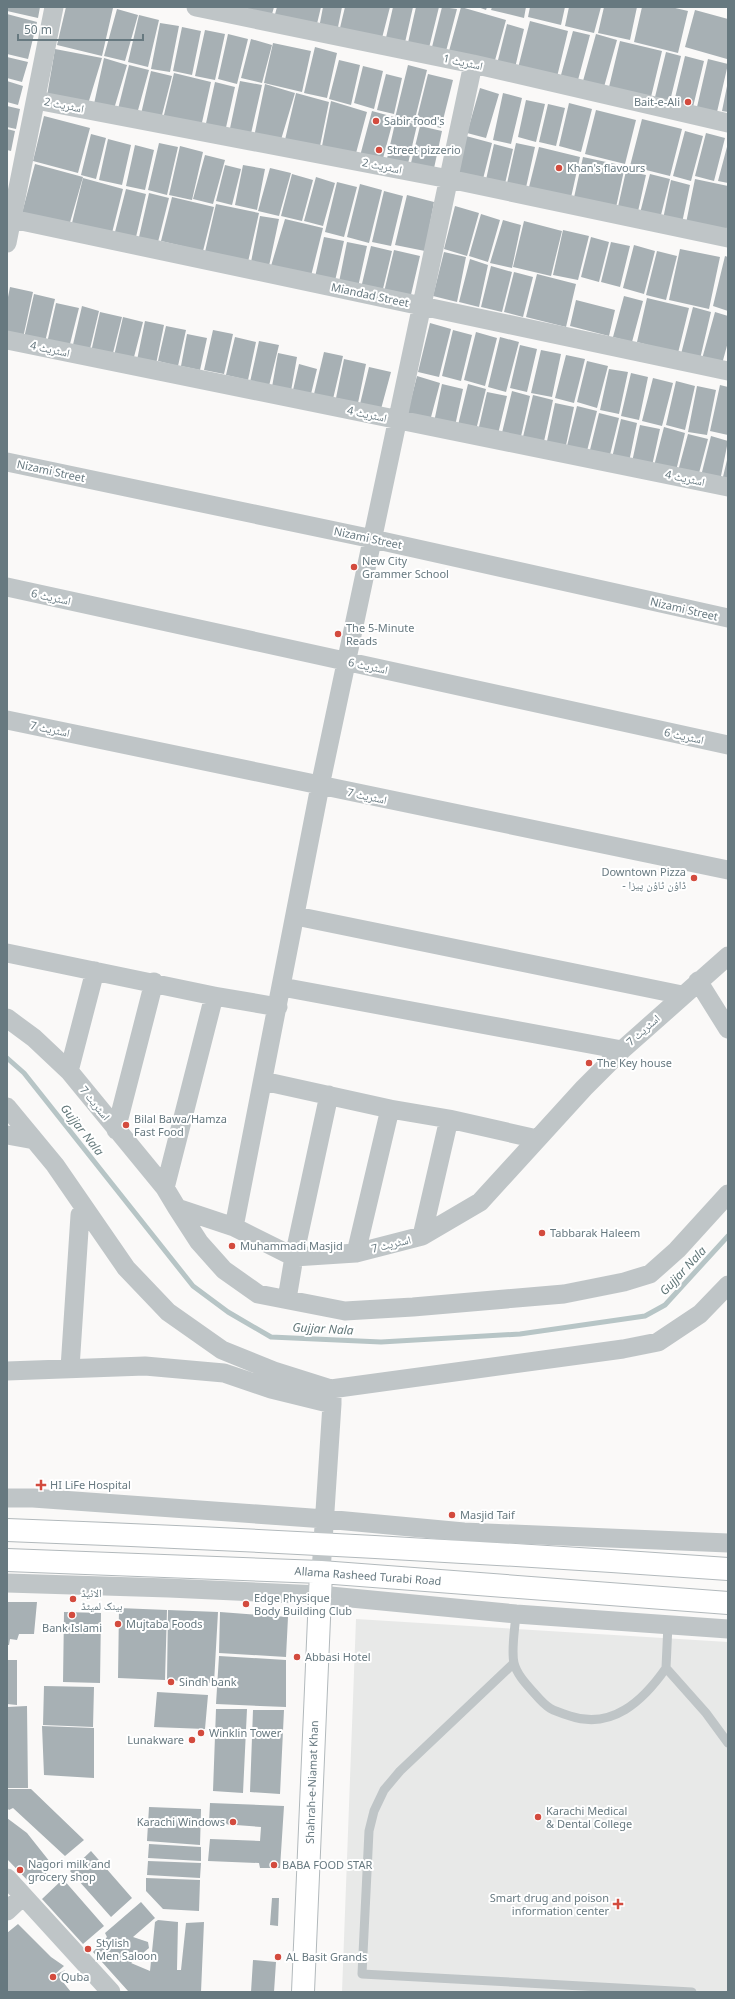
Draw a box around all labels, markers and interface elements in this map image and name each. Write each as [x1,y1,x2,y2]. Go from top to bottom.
scale bar [18,16,143,42]
text: 50 m [24,21,52,38]
street label: اسٹریٹ 1 [442,50,484,73]
street label: اسٹریٹ 2 [43,93,85,116]
place label: Bait-e-Ali [634,94,680,109]
marker: Bait-e-Ali [683,97,693,107]
place label: Sabir food's [384,113,445,128]
marker: Sabir food's [371,116,381,126]
place label: Street pizzerio [387,142,461,157]
marker: Street pizzerio [374,145,384,155]
street label: اسٹریٹ 2 [361,154,403,177]
place label: Khan's flavours [567,160,645,175]
marker: Khan's flavours [554,163,564,173]
street label: Miandad Street [330,279,410,310]
street label: اسٹریٹ 4 [29,337,71,360]
street label: اسٹریٹ 4 [346,402,388,425]
street label: Nizami Street [16,456,87,485]
street label: اسٹریٹ 4 [664,466,706,489]
street label: Nizami Street [333,523,404,552]
place label: New City Grammer School [362,553,449,581]
marker: New City Grammer School [349,562,359,572]
street label: اسٹریٹ 6 [30,585,72,608]
street label: Nizami Street [649,593,720,624]
place label: The 5-Minute Reads [346,620,414,648]
marker: The 5-Minute Reads [333,629,343,639]
street label: اسٹریٹ 6 [347,654,389,677]
street label: اسٹریٹ 7 [29,717,71,740]
street label: اسٹریٹ 6 [663,724,705,747]
street label: اسٹریٹ 7 [346,784,388,807]
place label: Downtown Pizza - ڈاؤن ٹاؤن پیزا [601,864,686,892]
marker: Downtown Pizza - ڈاؤن ٹاؤن پیزا [689,873,699,883]
street label: اسٹریٹ 7 [623,1011,663,1049]
place label: The Key house [597,1055,672,1070]
marker: The Key house [584,1058,594,1068]
street label: اسٹریٹ 7 [77,1082,114,1123]
water label: Gujjar Nala [57,1100,108,1159]
place label: Bilal Bawa/Hamza Fast Food [134,1111,227,1139]
marker: Bilal Bawa/Hamza Fast Food [121,1120,131,1130]
place label: Tabbarak Haleem [550,1225,640,1240]
marker: Tabbarak Haleem [537,1228,547,1238]
street label: اسٹریٹ 7 [370,1231,412,1256]
place label: Muhammadi Masjid [240,1238,343,1253]
marker: Muhammadi Masjid [227,1241,237,1251]
water label: Gujjar Nala [656,1242,710,1299]
water label: Gujjar Nala [292,1318,354,1339]
place label: HI LiFe Hospital [50,1477,131,1492]
marker: HI LiFe Hospital [35,1479,47,1491]
place label: Masjid Taif [460,1507,516,1522]
marker: Masjid Taif [447,1510,457,1520]
street label: Allama Rasheed Turabi Road [294,1563,442,1588]
place label: الائیڈ بینک لمیٹڈ [81,1585,123,1613]
place label: Edge Physique Body Building Club [254,1590,352,1618]
marker: الائیڈ بینک لمیٹڈ [68,1594,78,1604]
marker: Edge Physique Body Building Club [241,1599,251,1609]
marker: Bank Islami [67,1610,77,1620]
place label: Mujtaba Foods [126,1616,203,1631]
marker: Mujtaba Foods [113,1619,123,1629]
place label: Bank Islami [42,1620,102,1635]
place label: Abbasi Hotel [305,1649,371,1664]
marker: Abbasi Hotel [292,1652,302,1662]
place label: Sindh bank [179,1674,237,1689]
marker: Sindh bank [166,1677,176,1687]
street label: Shahrah-e-Niamat Khan [302,1720,321,1844]
place label: Winklin Tower [209,1725,282,1740]
marker: Winklin Tower [196,1728,206,1738]
place label: Lunakware [127,1732,184,1747]
marker: Lunakware [187,1735,197,1745]
place label: Karachi Medical & Dental College [546,1803,632,1831]
marker: Karachi Medical & Dental College [533,1812,543,1822]
place label: Karachi Windows [137,1814,225,1829]
marker: Karachi Windows [228,1817,238,1827]
place label: Nagori milk and grocery shop [28,1856,111,1884]
place label: BABA FOOD STAR [282,1857,372,1872]
marker: BABA FOOD STAR [269,1860,279,1870]
marker: Nagori milk and grocery shop [15,1865,25,1875]
place label: Smart drug and poison information center [490,1890,609,1918]
marker: Smart drug and poison information center [612,1898,624,1910]
place label: Stylish Men Saloon [96,1935,157,1963]
marker: Stylish Men Saloon [83,1944,93,1954]
place label: AL Basit Grands [286,1949,367,1964]
marker: AL Basit Grands [273,1952,283,1962]
place label: Quba [61,1969,89,1984]
marker: Quba [48,1972,58,1982]

